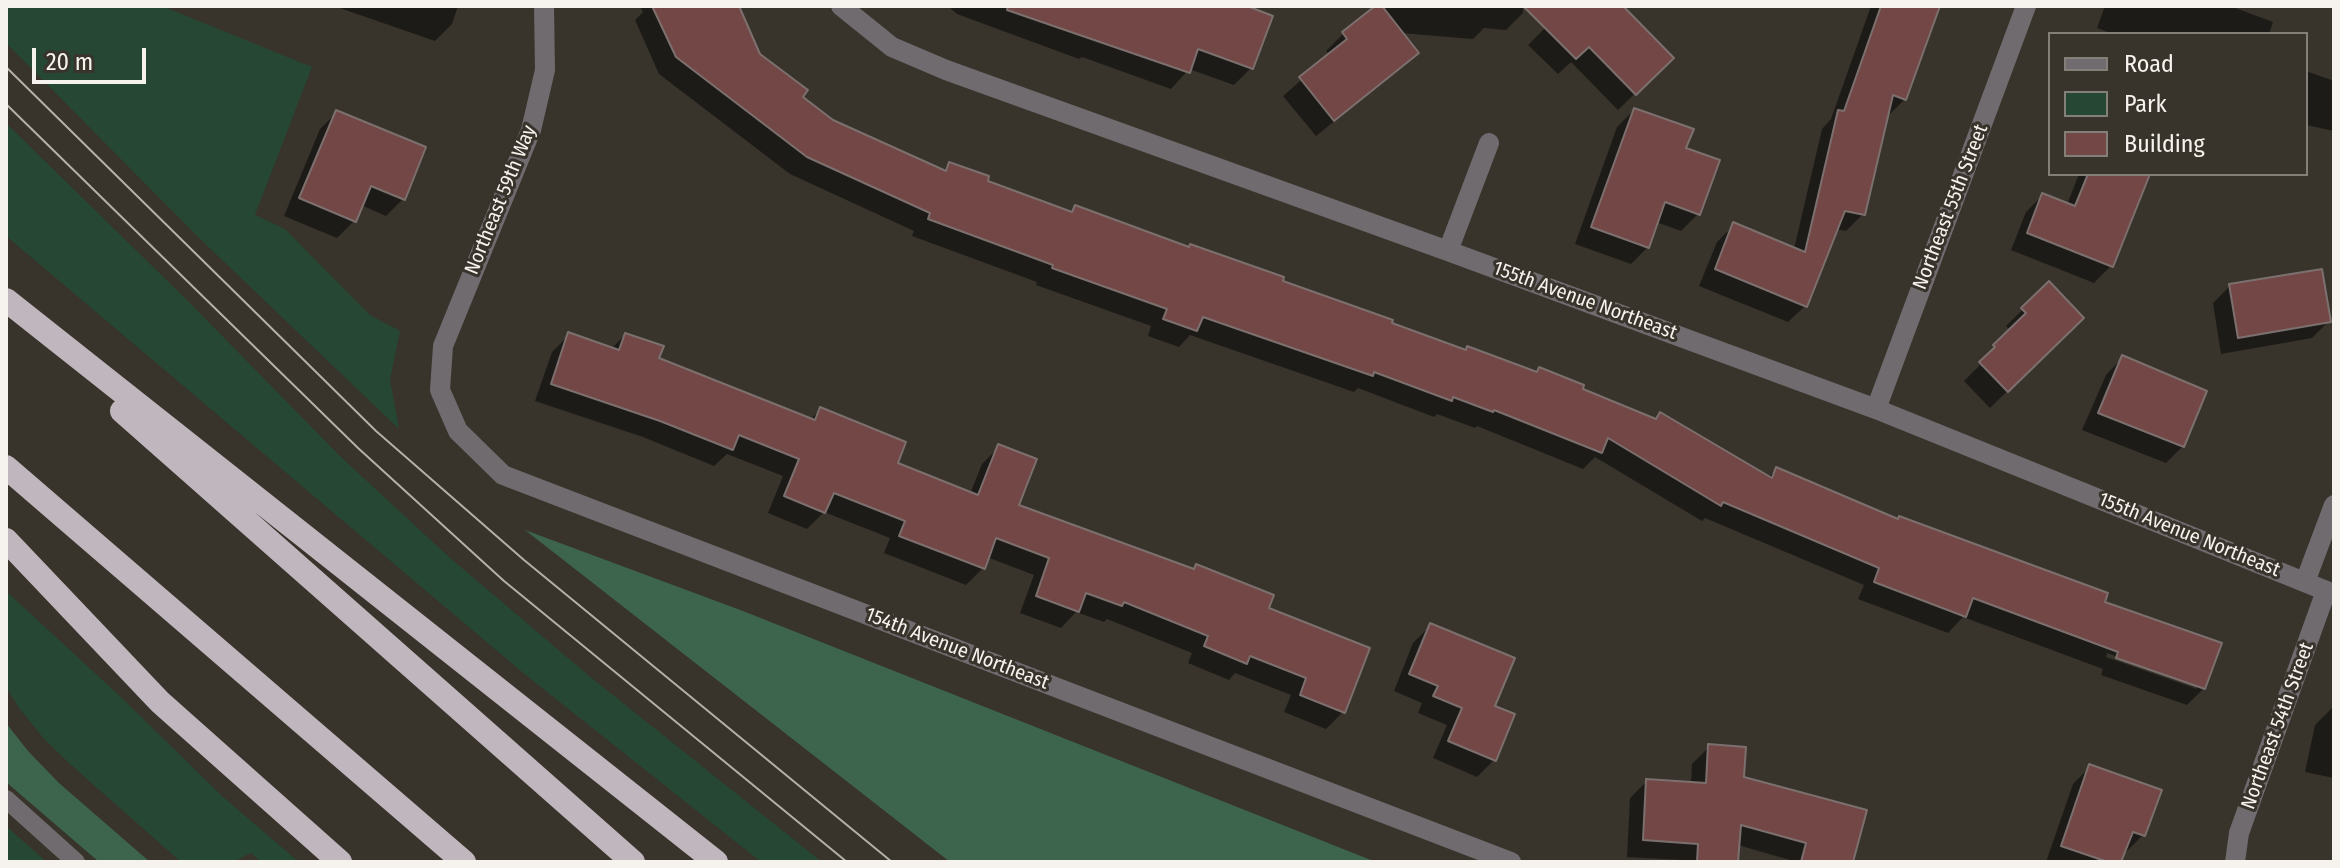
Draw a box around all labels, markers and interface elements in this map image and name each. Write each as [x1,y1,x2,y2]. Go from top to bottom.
scale bar [36,32,150,82]
legend [2048,32,2308,176]
text: 20 m [46,48,93,76]
text: Road [2124,50,2174,78]
text: Park [2124,90,2167,118]
street label: Northeast 55th Street [1908,121,1994,293]
street label: Northeast 59th Way [460,122,542,278]
text: Building [2124,130,2205,158]
street label: 155th Avenue Northeast [1490,257,1680,345]
street label: 155th Avenue Northeast [2095,488,2283,582]
street label: 154th Avenue Northeast [862,603,1052,695]
street label: Northeast 54th Street [2237,639,2319,813]

